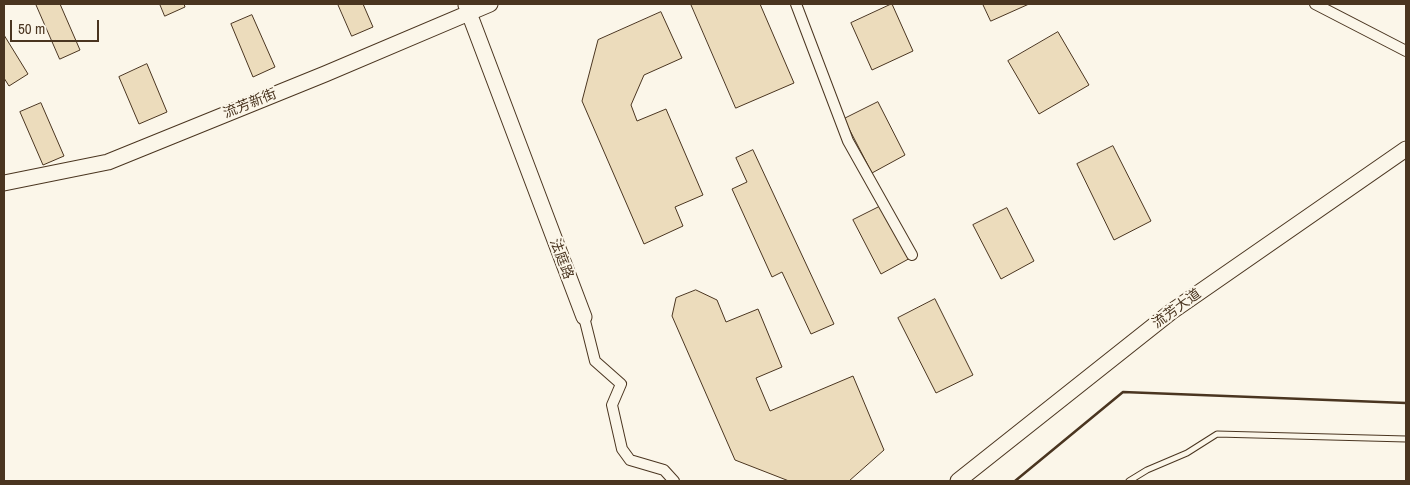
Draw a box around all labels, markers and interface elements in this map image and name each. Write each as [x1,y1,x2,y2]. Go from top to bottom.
scale bar [12,10,101,42]
text: 50 m [18,18,45,39]
street label: 流芳新街 [221,86,279,122]
street label: 法庭路 [546,236,576,282]
street label: 流芳大道 [1149,286,1205,332]

